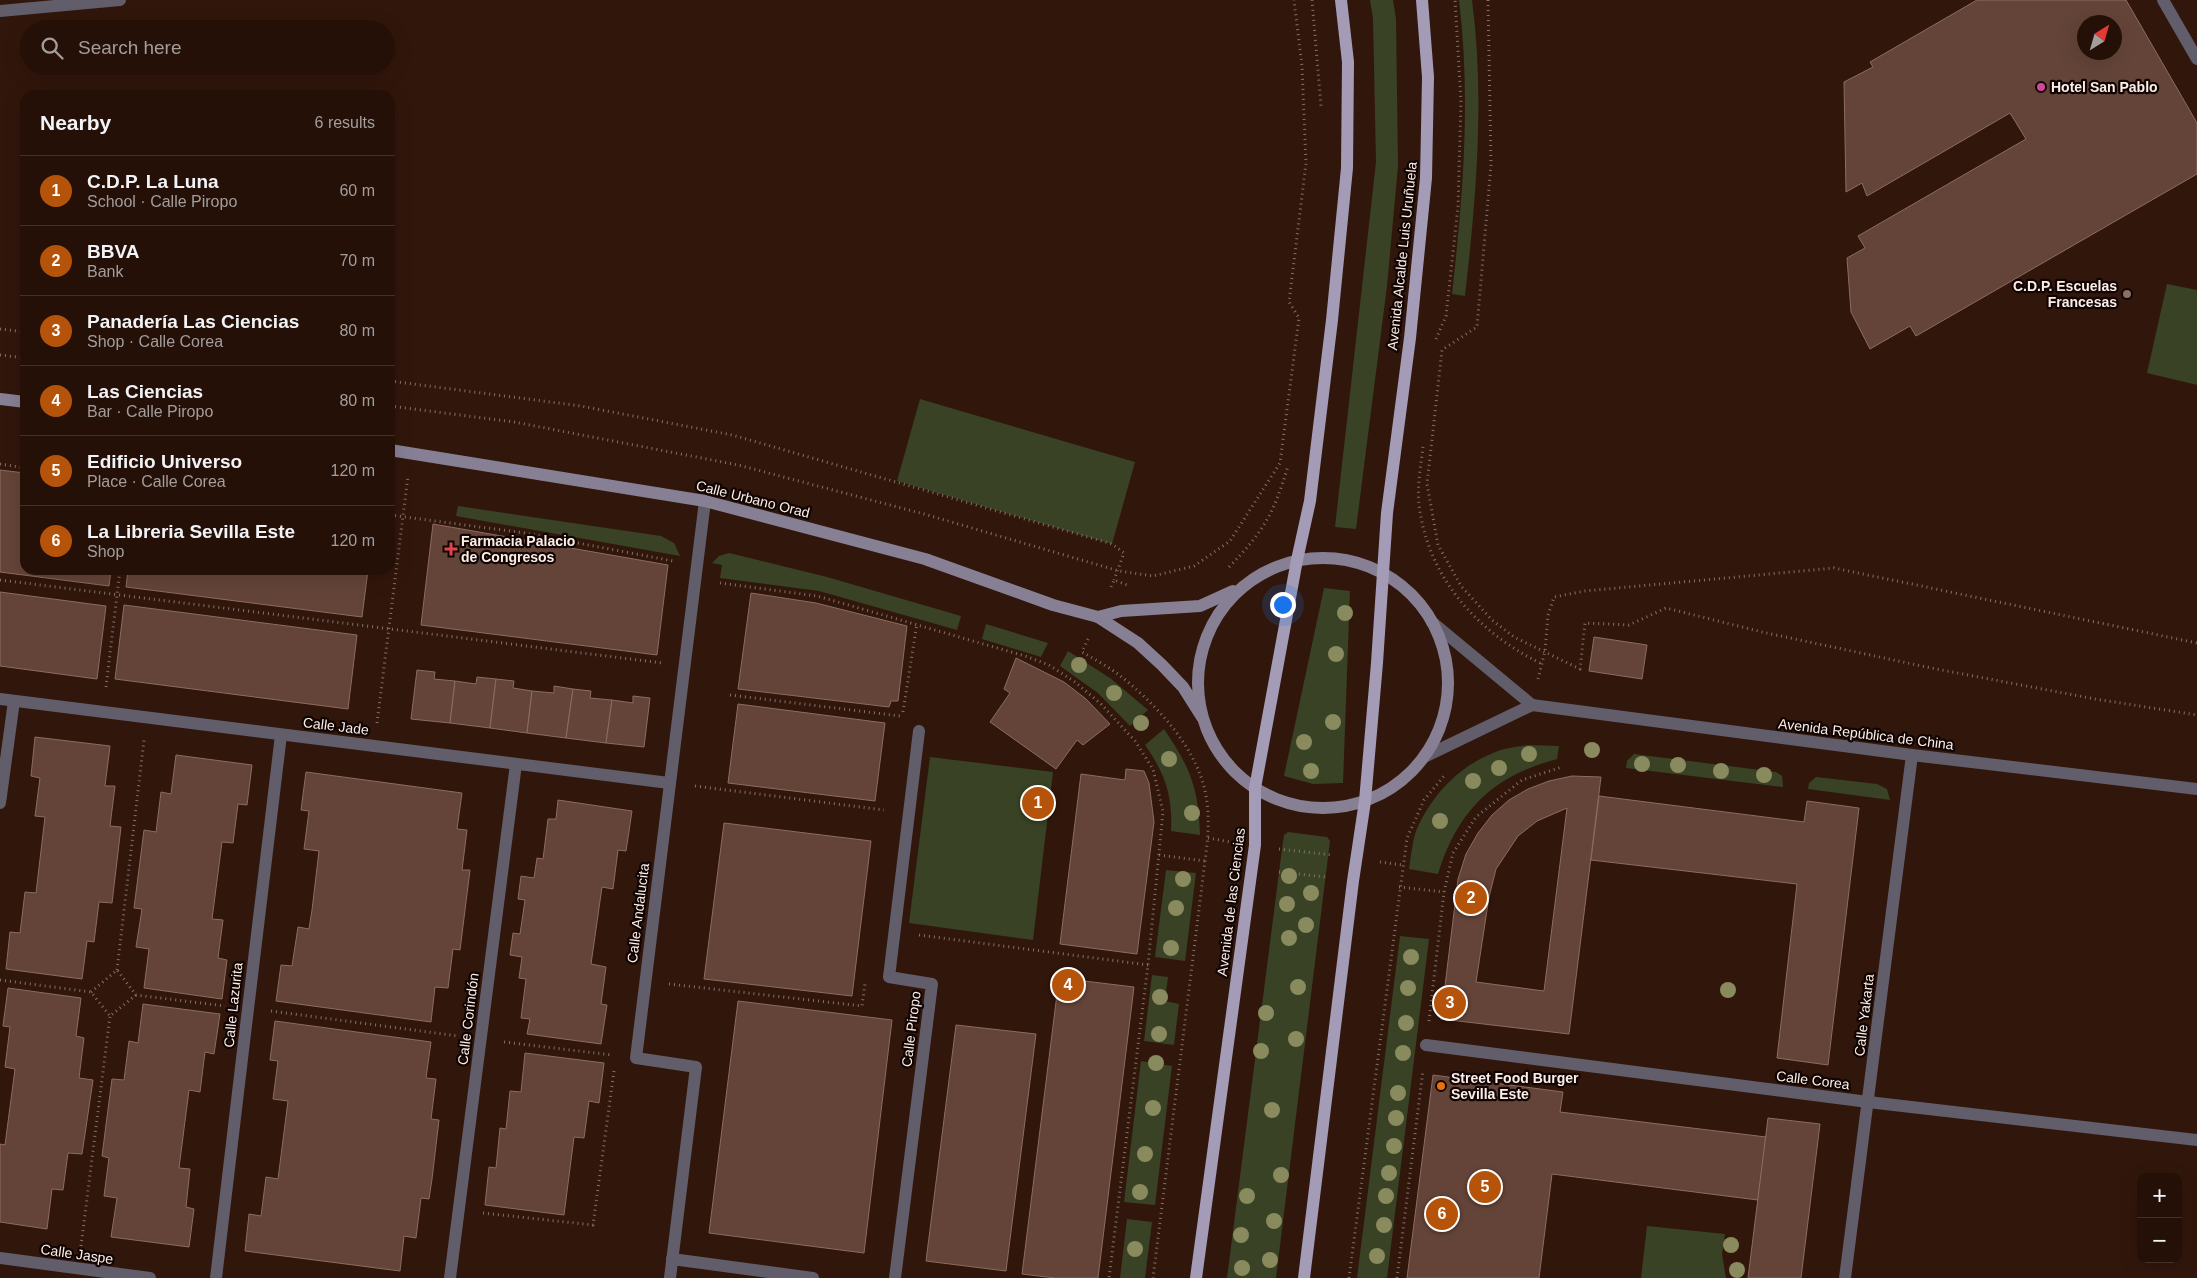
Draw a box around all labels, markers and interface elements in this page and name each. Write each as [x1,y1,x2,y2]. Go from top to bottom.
north arrow [2077,15,2122,60]
search box [20,20,395,75]
icon: search [38,34,66,62]
text: Search here [78,37,182,58]
place label: Hotel San Pablo [2051,79,2158,95]
marker: Hotel San Pablo [2035,81,2047,93]
text: Nearby [40,111,111,134]
text: 6 results [315,114,375,131]
street label: Avenida Alcalde Luis Uruñuela [1384,161,1420,351]
text: C.D.P. La Luna [87,171,219,192]
text: 1 [52,182,60,199]
text: 60 m [339,182,375,199]
text: School · Calle Piropo [87,193,237,210]
text: BBVA [87,241,139,262]
text: 2 [52,252,60,269]
text: 70 m [339,252,375,269]
text: Bank [87,263,123,280]
place label: C.D.P. Escuelas Francesas [2013,278,2117,310]
marker: C.D.P. Escuelas Francesas [2121,288,2133,300]
text: Panadería Las Ciencias [87,311,299,332]
text: 3 [52,322,60,339]
text: 80 m [339,322,375,339]
text: Shop · Calle Corea [87,333,223,350]
text: Las Ciencias [87,381,203,402]
text: 4 [52,392,60,409]
text: 80 m [339,392,375,409]
text: Bar · Calle Piropo [87,403,213,420]
text: Edificio Universo [87,451,242,472]
text: 5 [52,462,60,479]
text: 120 m [331,462,375,479]
text: Place · Calle Corea [87,473,226,490]
street label: Calle Urbano Orad [694,477,812,521]
text: La Libreria Sevilla Este [87,521,295,542]
text: 6 [52,532,60,549]
text: 120 m [331,532,375,549]
place label: Farmacia Palacio de Congresos [461,533,575,565]
text: Shop [87,543,124,560]
marker: Farmacia Palacio de Congresos [445,543,457,555]
your location [1270,592,1296,618]
street label: Calle Jade [302,714,370,738]
street label: Avenida República de China [1777,715,1955,753]
pin: 1 [1022,784,1054,822]
street label: Avenida de las Ciencias [1214,827,1248,977]
street label: Calle Andalucita [624,862,652,964]
pin: 2 [1455,879,1487,917]
street label: Calle Lazurita [221,961,245,1048]
pin: 4 [1052,966,1084,1004]
street label: Calle Corindón [454,972,482,1066]
street label: Calle Yakarta [1851,973,1877,1057]
pin: 3 [1434,984,1466,1022]
street label: Calle Piropo [898,990,924,1068]
street label: Calle Corea [1775,1068,1851,1092]
place label: Street Food Burger Sevilla Este [1451,1070,1579,1102]
marker: Street Food Burger Sevilla Este [1435,1080,1447,1092]
pin: 5 [1469,1168,1501,1206]
map controls [2137,1173,2182,1263]
button: + [2137,1173,2182,1218]
pin: 6 [1426,1195,1458,1233]
button: − [2137,1218,2182,1263]
street label: Calle Jaspe [40,1241,115,1267]

